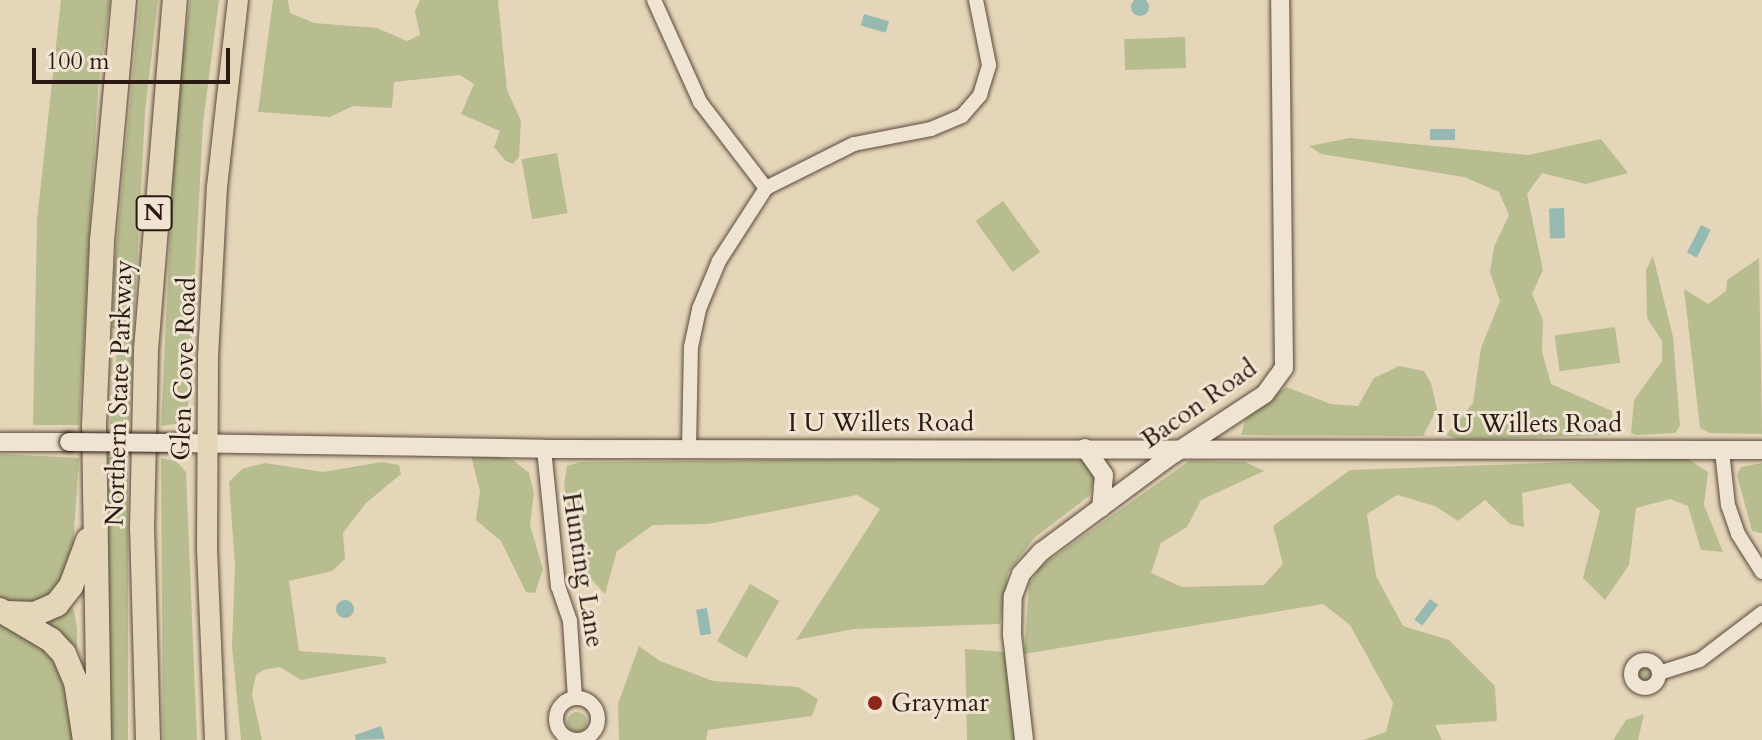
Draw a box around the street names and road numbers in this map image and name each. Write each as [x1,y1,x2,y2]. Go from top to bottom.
road number: N [134,193,174,233]
street label: Northern State Parkway [99,259,139,527]
street label: Glen Cove Road [165,277,203,461]
street label: Bacon Road [1135,353,1263,455]
street label: I U Willets Road [788,407,974,439]
street label: I U Willets Road [1436,408,1622,440]
street label: Hunting Lane [555,490,611,650]

